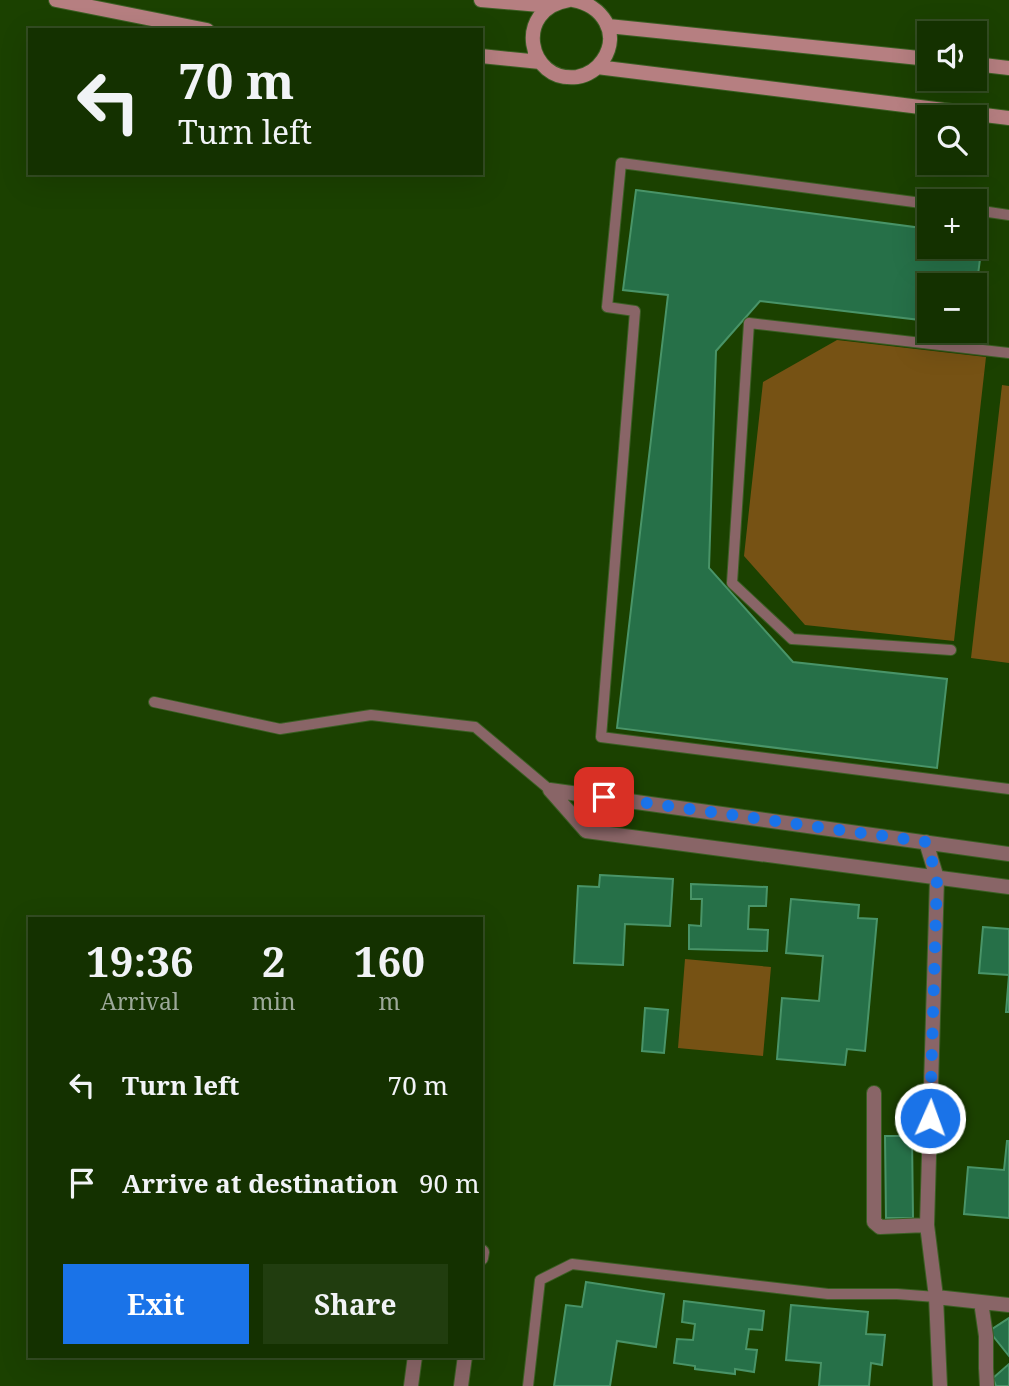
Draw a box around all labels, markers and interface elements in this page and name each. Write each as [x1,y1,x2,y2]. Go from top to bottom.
map controls [917,21,987,343]
button: sound [917,21,987,91]
text: 70 m [178,47,294,113]
icon: left [63,56,154,147]
button: search [917,105,987,175]
text: Turn left [178,110,312,153]
button: + [917,189,987,259]
button: − [917,273,987,343]
pin [574,767,634,827]
icon: arrive [585,778,623,816]
text: 19:36 [86,932,194,989]
text: 2 [262,932,286,989]
text: 160 [354,932,425,989]
text: Arrival [101,985,179,1017]
text: min [252,985,296,1017]
text: m [378,985,400,1017]
icon: left [63,1066,101,1104]
text: Turn left [122,1067,239,1103]
text: 70 m [388,1067,448,1103]
position arrow [893,1081,967,1155]
icon: arrive [63,1164,101,1202]
text: Arrive at destination [122,1165,398,1201]
text: 90 m [419,1165,479,1201]
button: Exit [63,1264,249,1344]
button: Share [263,1264,448,1344]

